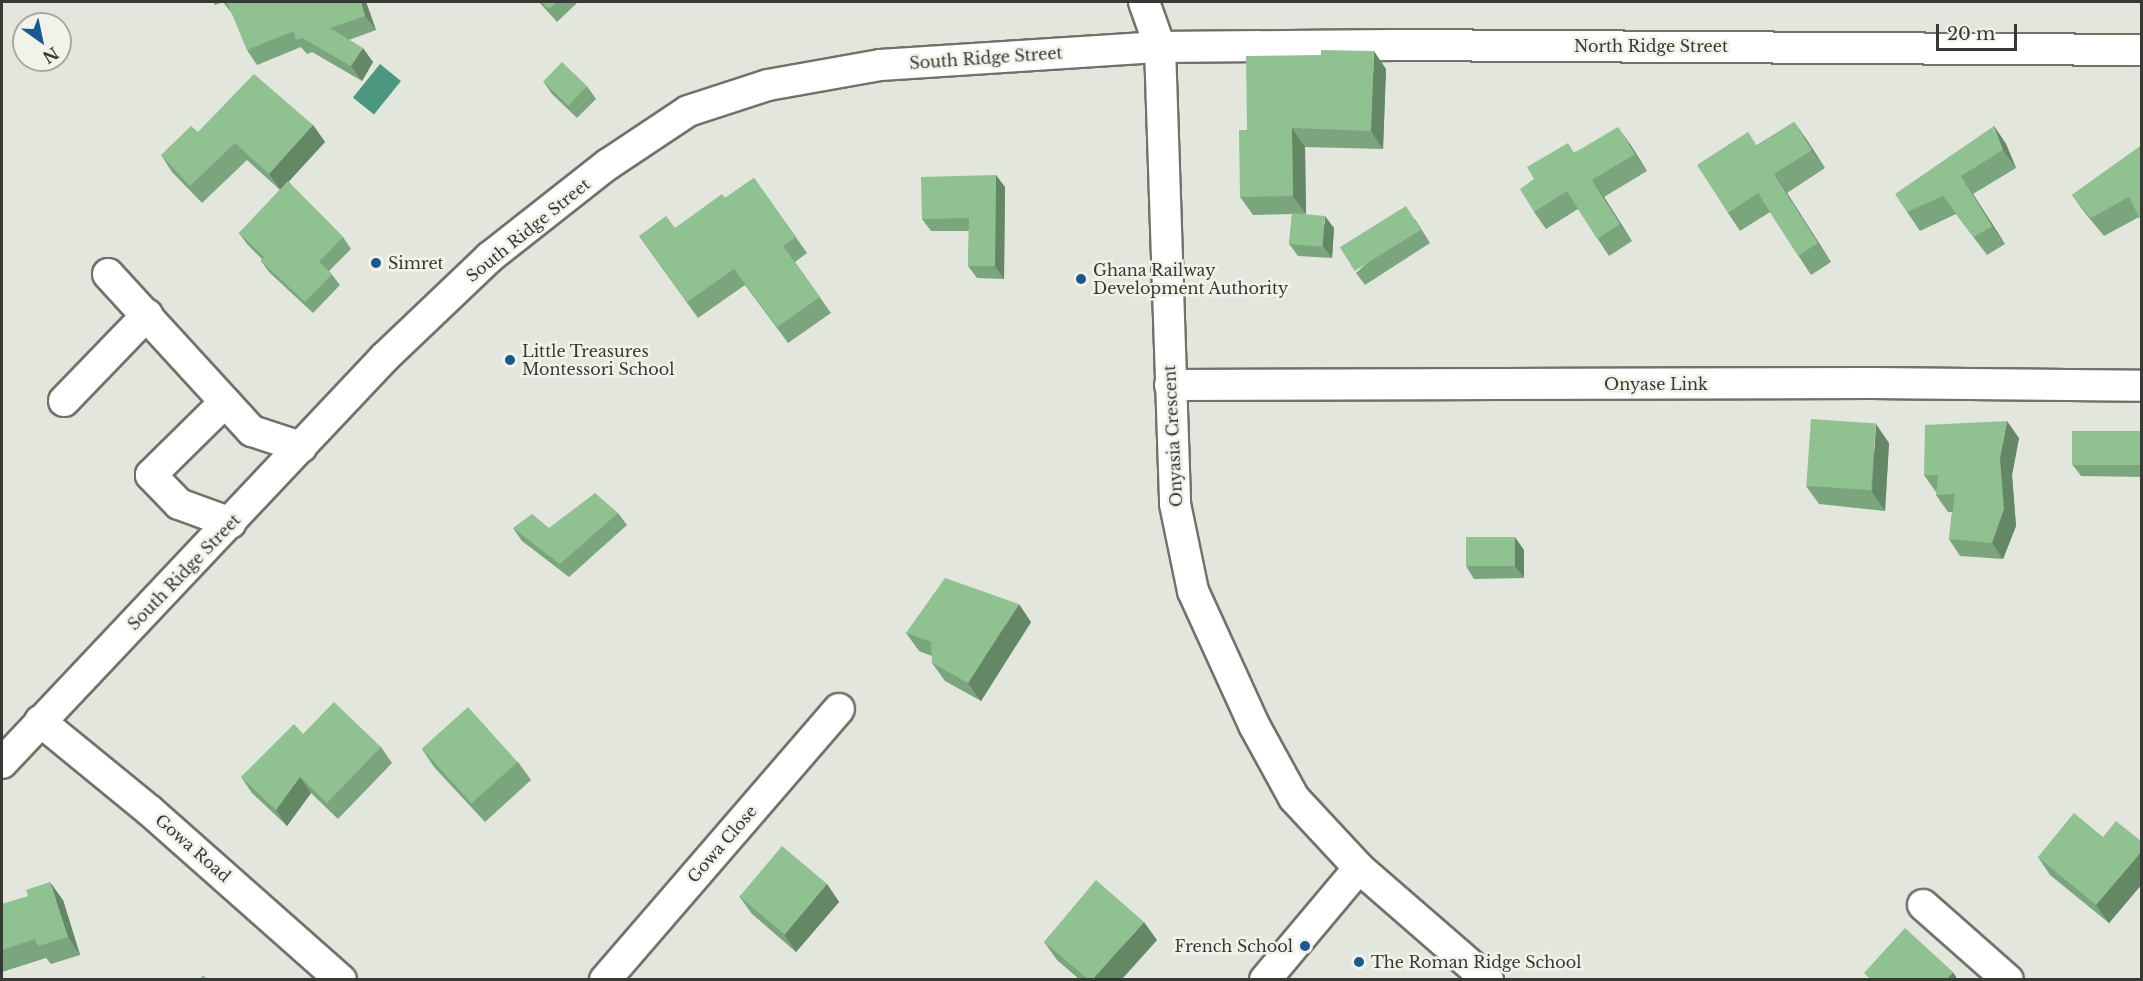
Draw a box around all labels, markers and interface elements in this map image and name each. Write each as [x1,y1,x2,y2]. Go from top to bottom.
north arrow [12,12,72,72]
scale bar [1939,12,2020,50]
text: 20 m [1947,23,1995,45]
street label: North Ridge Street [1574,36,1728,56]
text: N [39,43,62,68]
street label: South Ridge Street [909,43,1063,73]
street label: South Ridge Street [462,174,594,286]
place label: Simret [388,253,444,273]
marker: Simret [369,256,383,270]
place label: Ghana Railway Development Authority [1093,260,1289,298]
marker: Ghana Railway Development Authority [1074,272,1088,286]
place label: Little Treasures Montessori School [522,341,674,379]
marker: Little Treasures Montessori School [503,353,517,367]
street label: Onyasia Crescent [1160,364,1186,508]
street label: Onyase Link [1604,374,1708,394]
street label: South Ridge Street [124,510,244,634]
street label: Gowa Close [683,802,761,886]
street label: Gowa Road [151,810,235,886]
place label: French School [1175,936,1293,956]
marker: French School [1298,939,1312,953]
place label: The Roman Ridge School [1371,952,1581,972]
marker: The Roman Ridge School [1352,955,1366,969]

